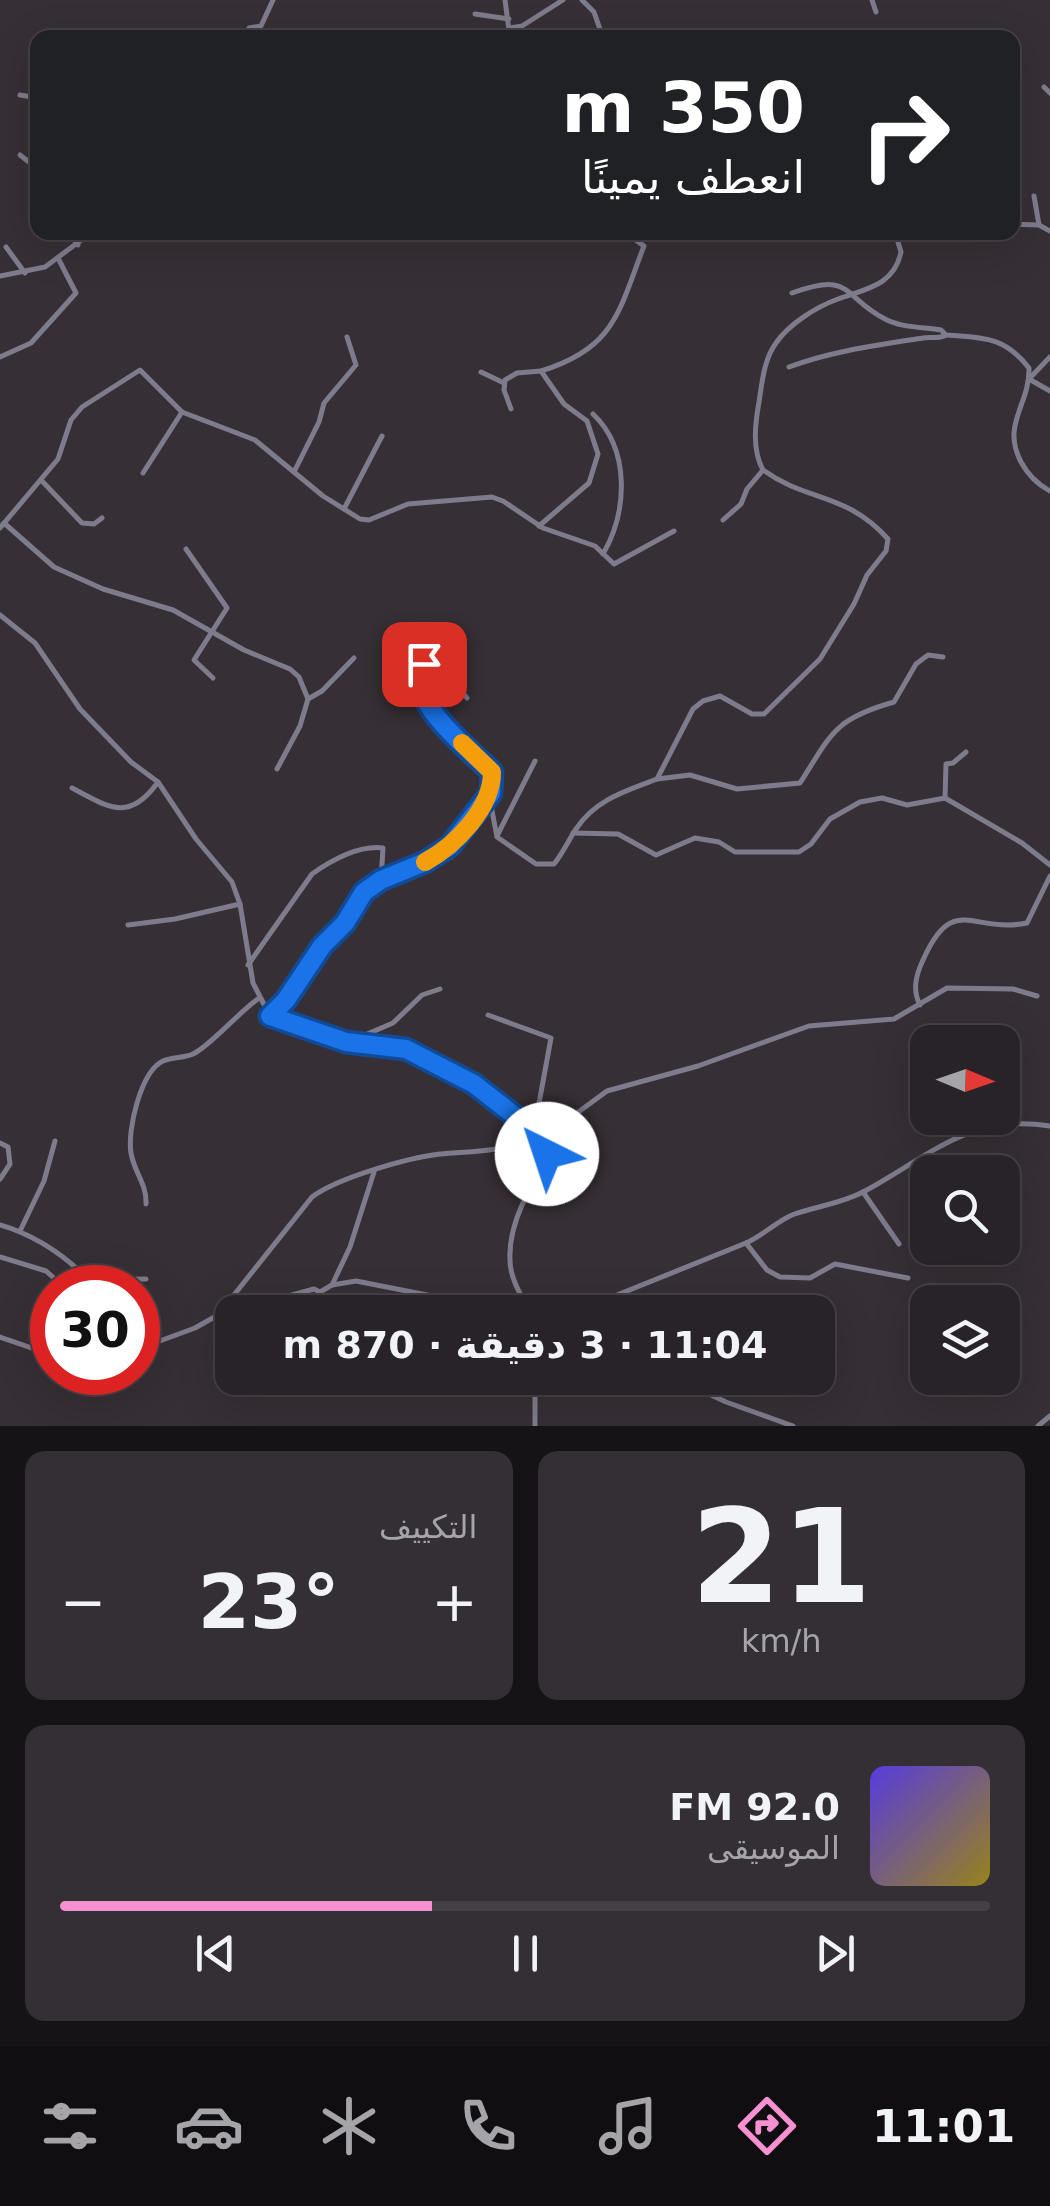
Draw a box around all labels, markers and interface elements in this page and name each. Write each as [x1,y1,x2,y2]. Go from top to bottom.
text: 350 m [562,67,805,149]
icon: right [840,70,970,200]
text: انعطف يمينًا [581,151,805,204]
pin [382,622,467,707]
icon: arrive [397,637,452,692]
north arrow [910,1025,1020,1135]
map controls [910,1025,1020,1395]
position arrow [495,1102,599,1206]
button: search [910,1155,1020,1265]
speed limit sign: 30 [30,1265,160,1395]
button: layers [910,1285,1020,1395]
text: 11:04 · 3 دقيقة · 870 m [283,1323,767,1367]
text: 21 [691,1481,872,1633]
text: التكييف [379,1508,478,1546]
text: 23° [198,1558,340,1646]
text: − [60,1570,106,1634]
text: + [431,1570,478,1634]
text: km/h [741,1622,822,1660]
text: 92.0 FM [669,1785,840,1829]
text: الموسيقى [707,1829,840,1867]
icon: previous [188,1926,243,1981]
icon: pause [498,1926,553,1981]
icon: next [808,1926,863,1981]
icon: filters [35,2091,105,2161]
icon: car [174,2091,244,2161]
icon: climate [314,2091,384,2161]
icon: phone [453,2091,523,2161]
icon: music [593,2091,663,2161]
icon: directions [732,2091,802,2161]
text: 11:01 [872,2100,1015,2153]

